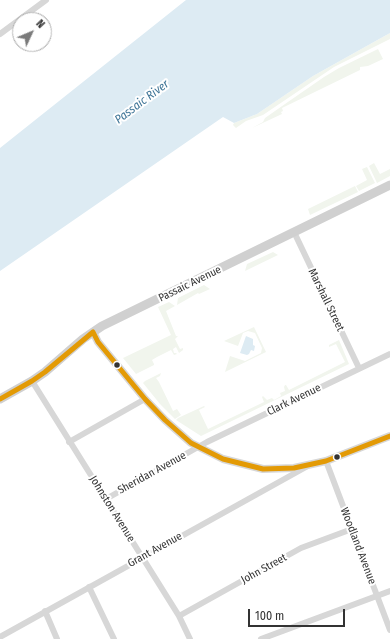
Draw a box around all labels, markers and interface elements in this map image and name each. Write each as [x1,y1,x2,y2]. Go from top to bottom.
north arrow [12,12,52,52]
text: N [33,17,47,31]
water label: Passaic River [112,77,172,127]
street label: Passaic Avenue [156,263,224,305]
street label: Marshall Street [305,266,347,334]
unlabelled marker [112,360,122,370]
street label: Clark Avenue [265,381,323,419]
street label: Sheridan Avenue [116,449,188,497]
unlabelled marker [332,452,342,462]
street label: Johnston Avenue [86,473,138,545]
street label: Woodland Avenue [337,506,379,586]
street label: Grant Avenue [125,530,185,570]
street label: John Street [239,551,289,587]
scale bar [250,601,347,627]
text: 100 m [255,609,284,623]

